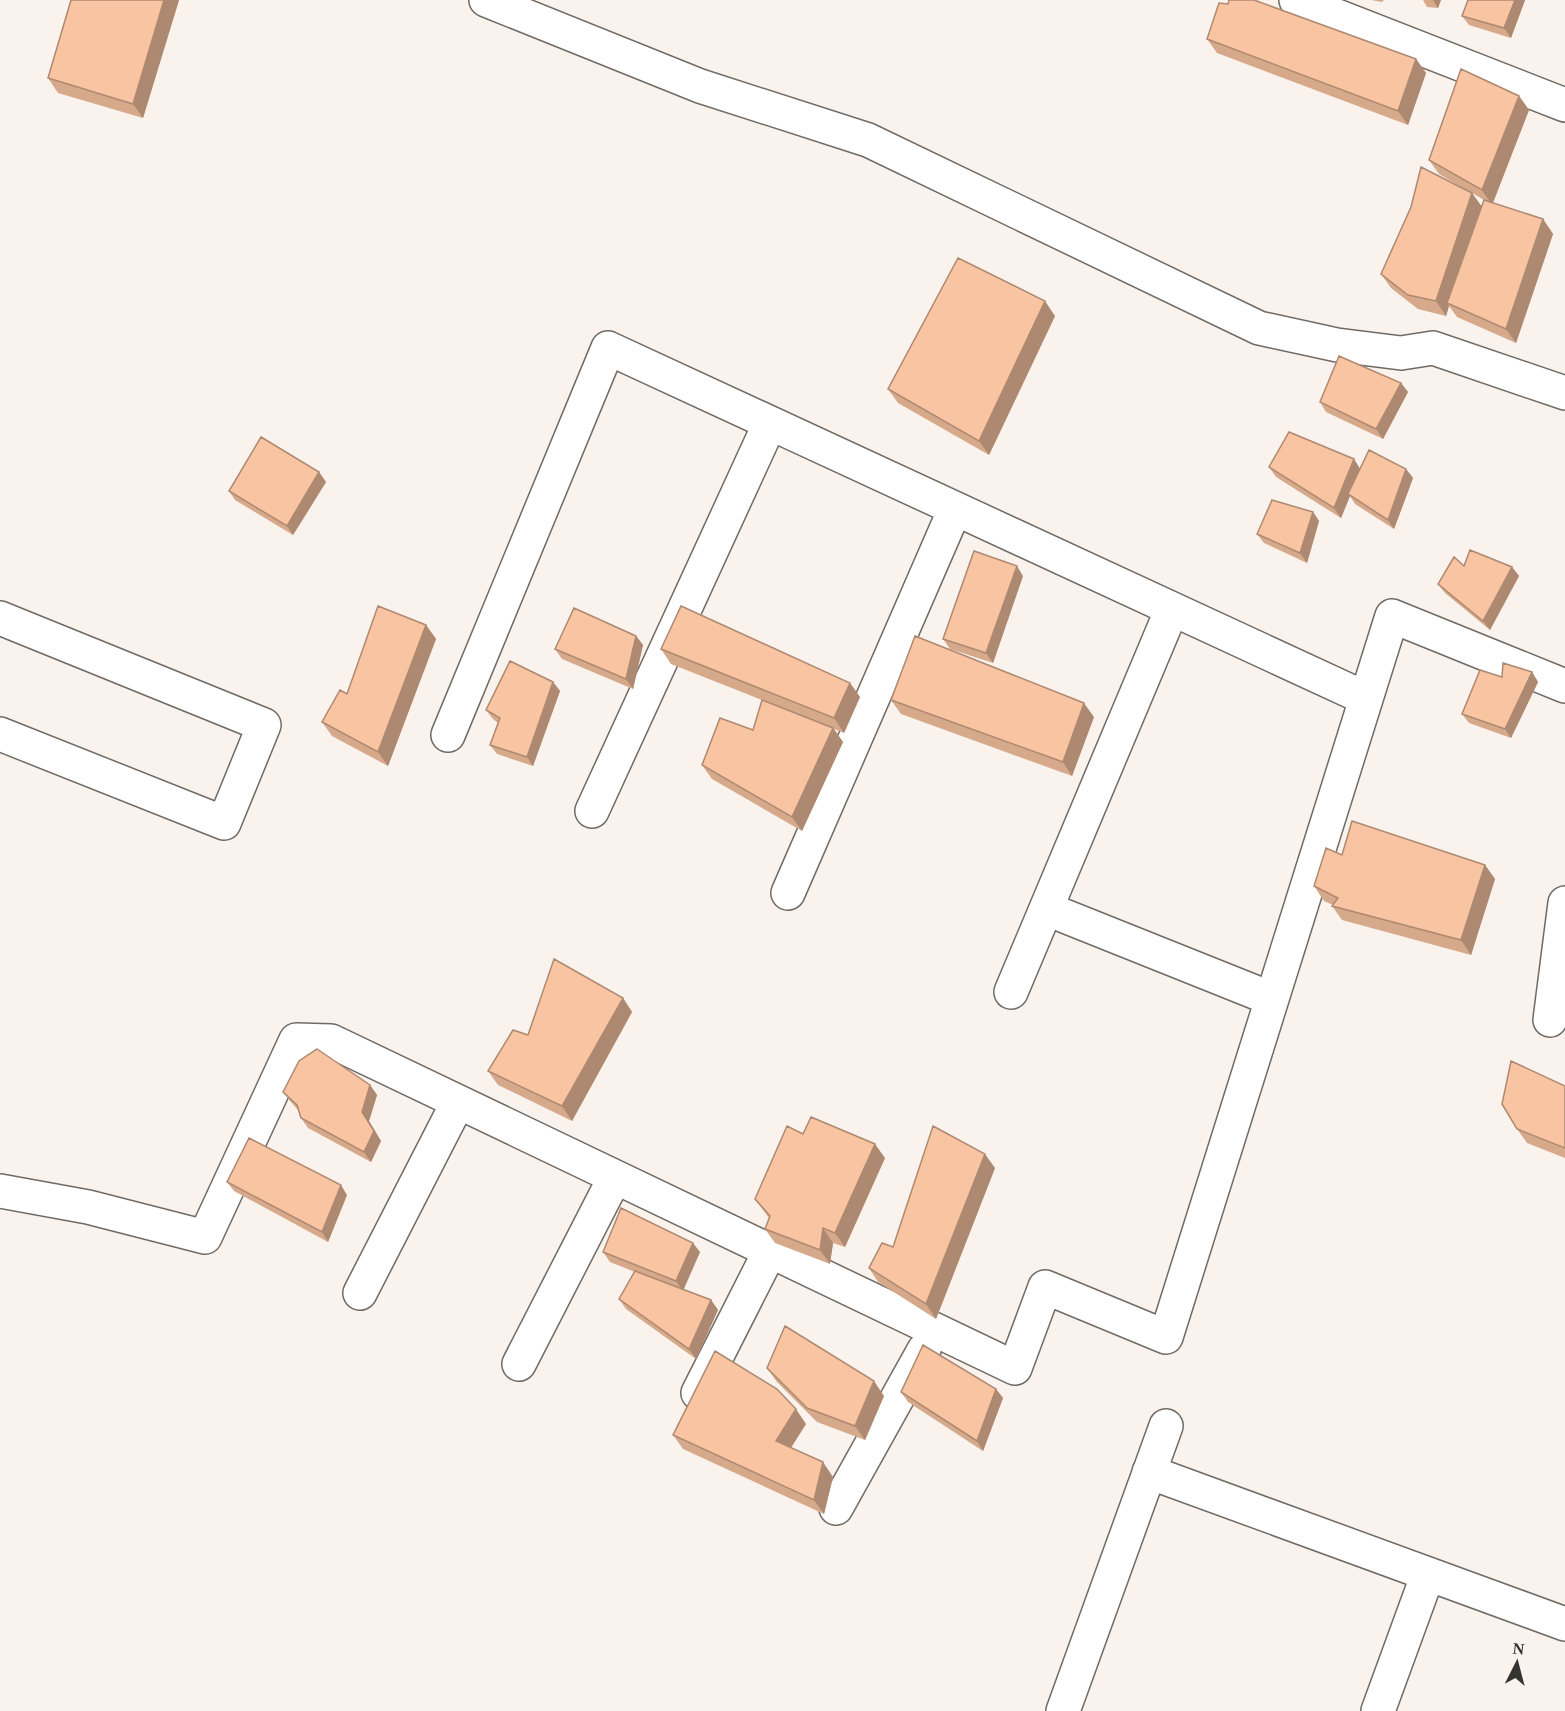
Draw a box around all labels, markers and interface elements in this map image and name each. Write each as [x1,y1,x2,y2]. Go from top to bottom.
north arrow [1487,1633,1547,1693]
text: N [1512,1640,1526,1658]

